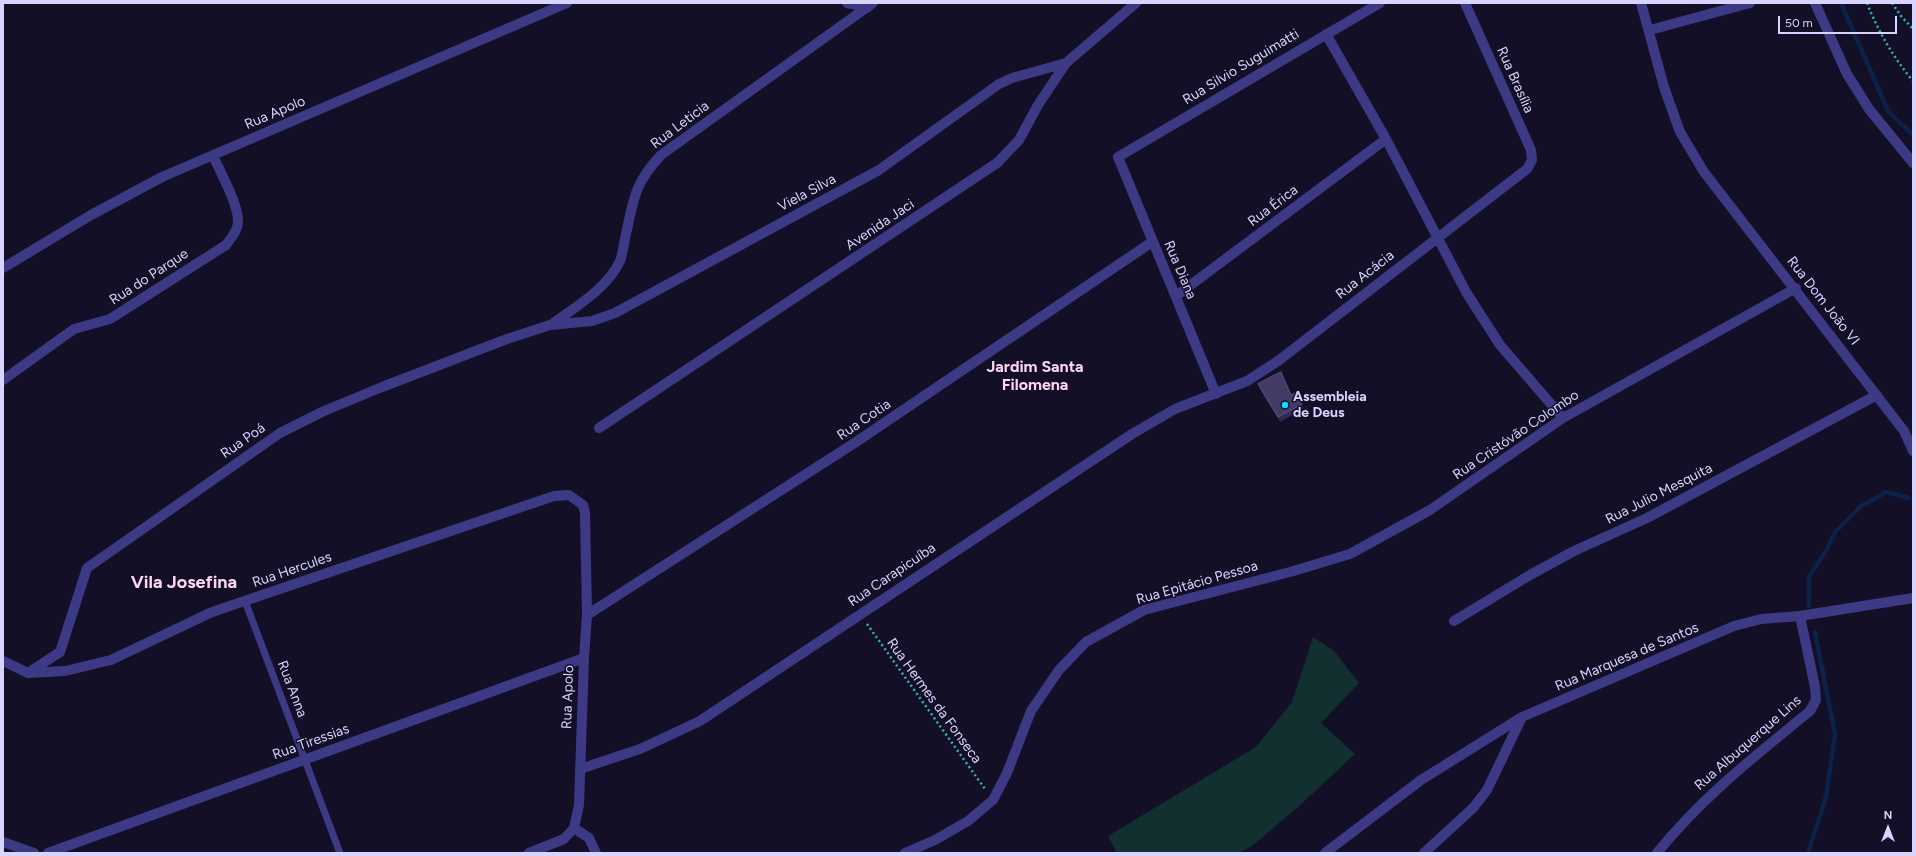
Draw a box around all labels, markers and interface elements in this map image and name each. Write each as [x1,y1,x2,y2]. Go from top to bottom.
scale bar [1780,8,1899,34]
text: 50 m [1785,16,1813,30]
street label: Rua Silvio Suguimatti [1180,26,1302,108]
street label: Rua Brasília [1493,44,1537,116]
street label: Rua Apolo [242,93,308,133]
street label: Rua Leticia [648,98,712,152]
street label: Viela Silva [775,171,839,215]
street label: Rua Érica [1245,182,1301,230]
street label: Avenida Jaci [843,196,917,254]
street label: Rua Diana [1160,238,1200,302]
street label: Rua do Parque [107,245,191,309]
street label: Rua Acácia [1333,247,1397,303]
street label: Rua Dom João VI [1783,253,1863,349]
district label: Jardim Santa Filomena [986,357,1084,395]
street label: Rua Cristóvão Colombo [1450,387,1582,483]
place label: Assembleia de Deus [1293,389,1367,422]
street label: Rua Cotia [834,396,894,444]
marker: Assembleia de Deus [1280,400,1290,410]
street label: Rua Poá [218,420,268,462]
street label: Rua Julio Mesquita [1603,460,1715,528]
street label: Rua Carapicuíba [845,540,939,610]
street label: Rua Hercules [250,549,334,591]
street label: Rua Epitácio Pessoa [1134,558,1260,608]
district label: Vila Josefina [131,572,237,594]
street label: Rua Marquesa de Santos [1553,619,1701,695]
street label: Rua Hermes da Fonseca [883,635,985,767]
street label: Rua Anna [274,658,310,720]
street label: Rua Apolo [558,665,578,729]
street label: Rua Albuquerque Lins [1691,692,1805,794]
street label: Rua Tiressias [270,720,352,764]
north arrow [1868,808,1908,848]
text: N [1884,809,1892,822]

